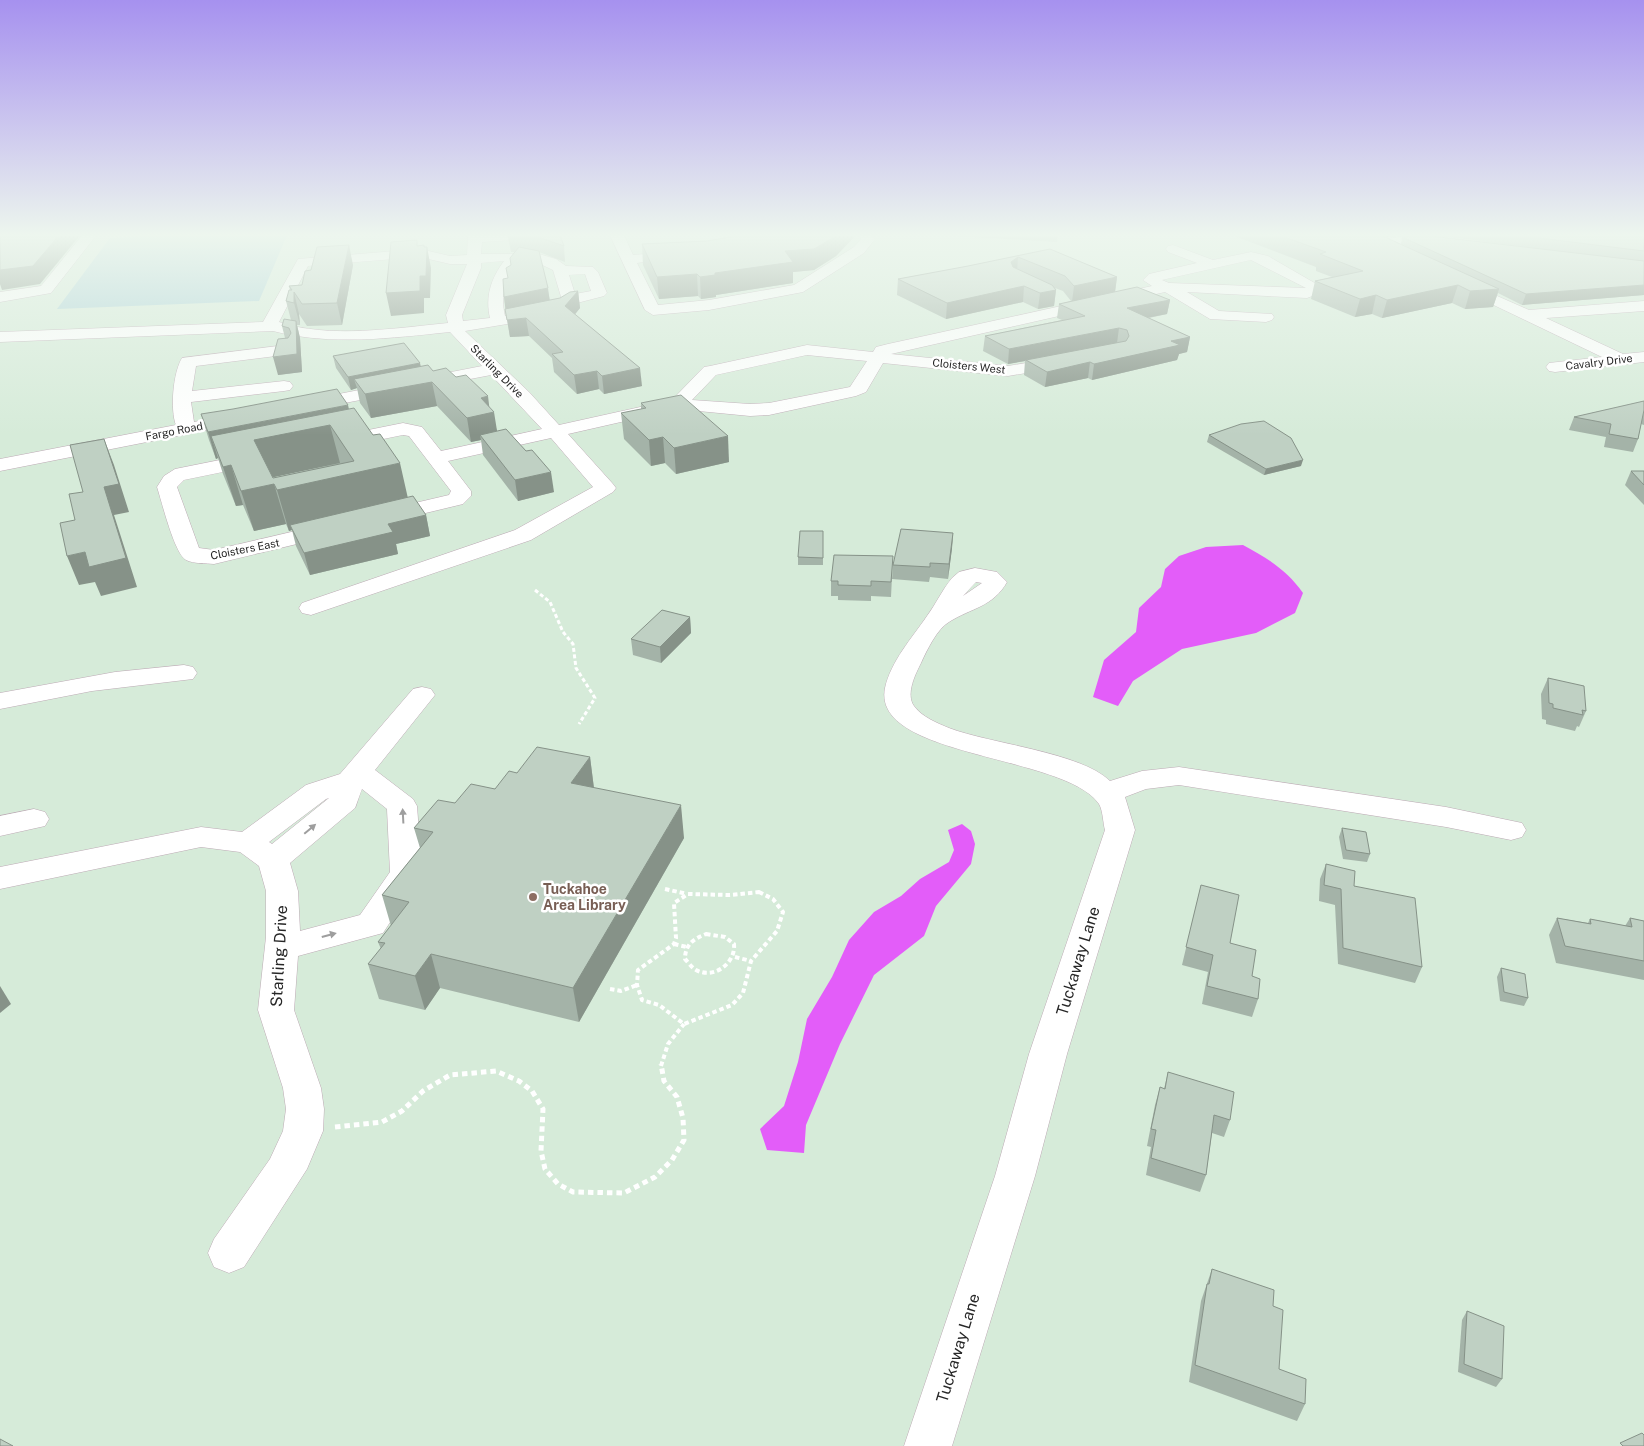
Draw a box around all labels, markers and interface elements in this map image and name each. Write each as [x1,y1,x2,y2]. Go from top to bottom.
street label: Starling Drive [468,342,526,400]
street label: Cavalry Drive [1565,352,1633,372]
street label: Cloisters West [932,356,1006,376]
street label: Fargo Road [144,420,204,442]
street label: Cloisters East [209,536,281,562]
one-way arrow [398,808,406,824]
one-way arrow [303,824,316,835]
place label: Tuckahoe Area Library [543,881,626,913]
marker: Tuckahoe Area Library [527,891,539,903]
street label: Tuckaway Lane [1052,904,1104,1018]
street label: Starling Drive [267,905,291,1007]
one-way arrow [322,931,337,939]
street label: Tuckaway Lane [932,1291,984,1405]

